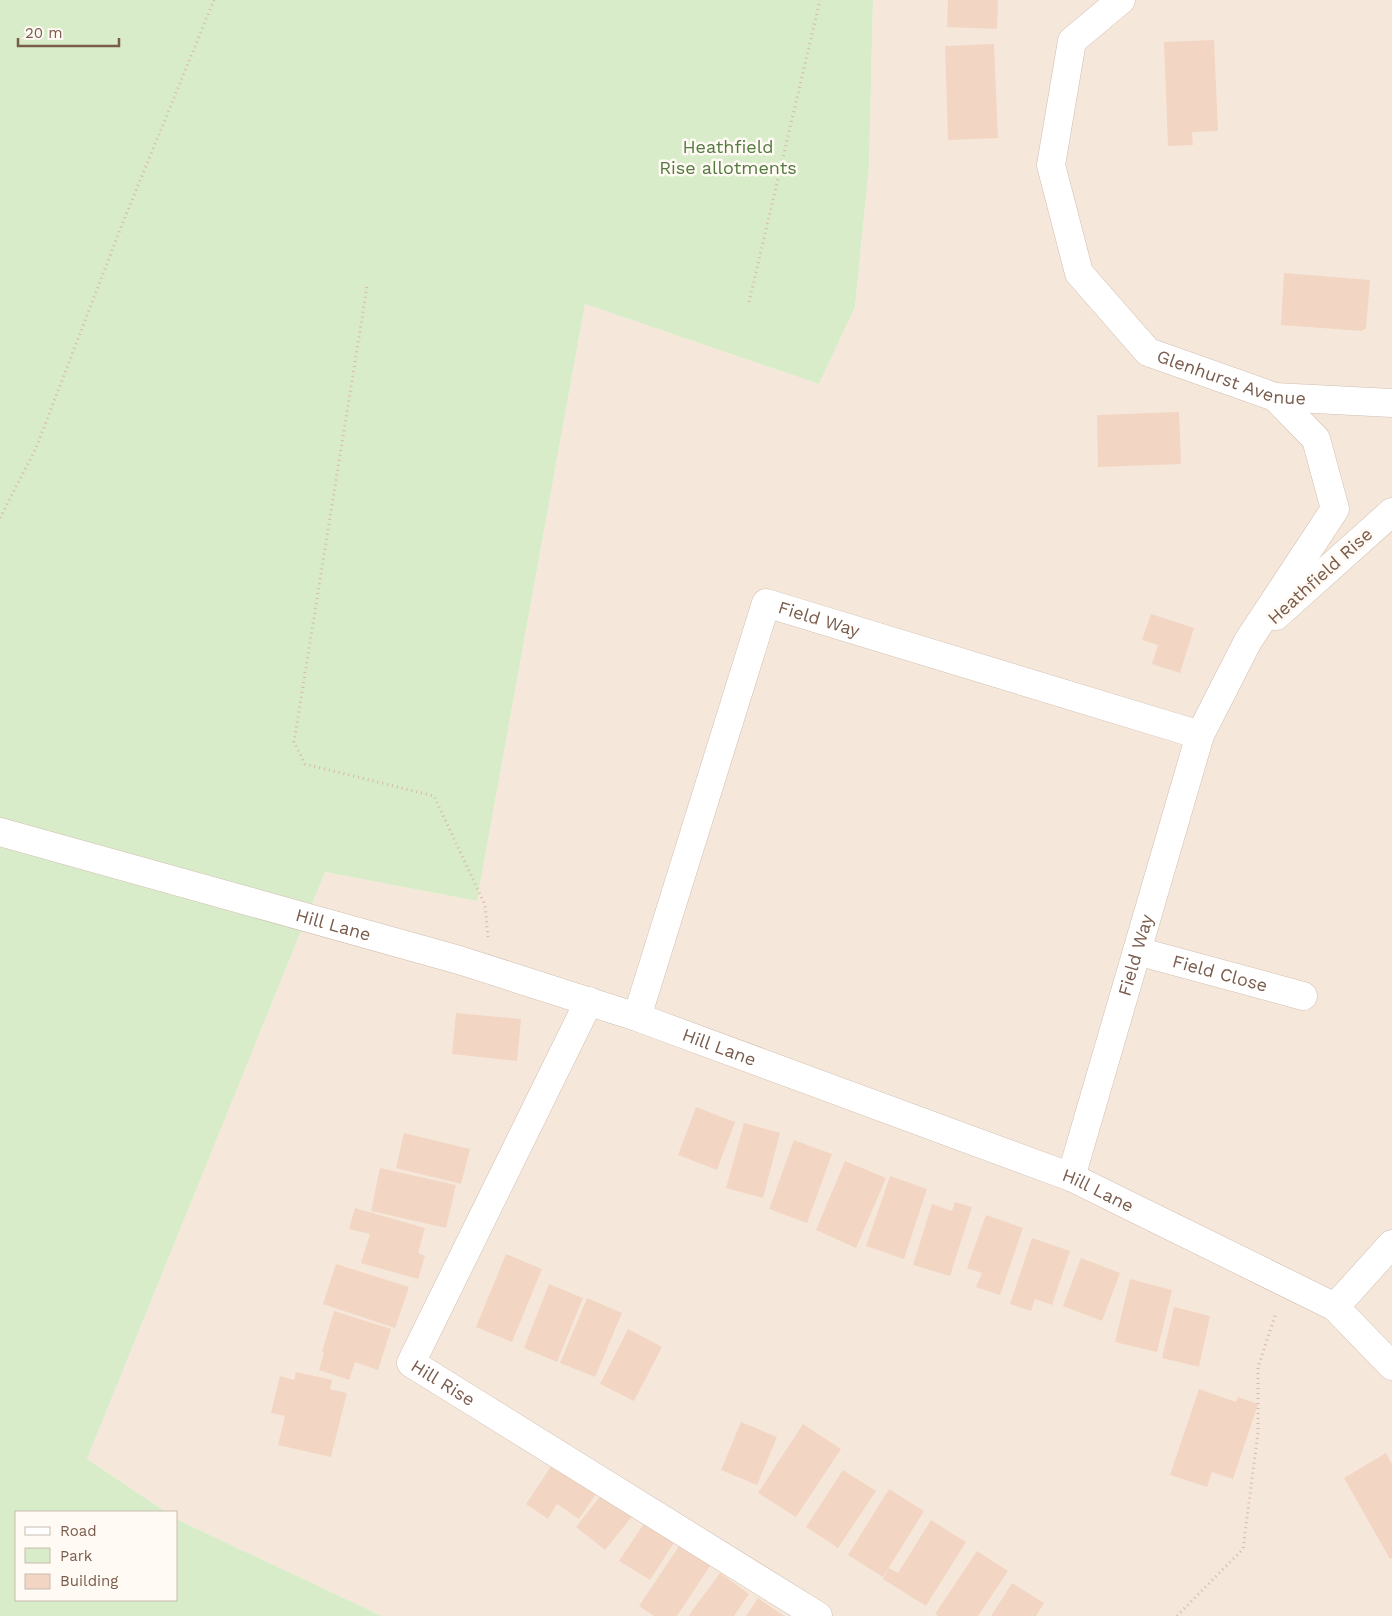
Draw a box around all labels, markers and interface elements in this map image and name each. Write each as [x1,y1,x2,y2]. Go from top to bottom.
scale bar [18,15,119,47]
text: 20 m [25,24,63,42]
park label: Heathfield Rise allotments [659,136,797,178]
street label: Glenhurst Avenue [1154,345,1306,409]
street label: Heathfield Rise [1263,523,1376,628]
street label: Field Way [776,596,863,641]
street label: Hill Lane [293,904,373,945]
street label: Field Way [1113,911,1157,998]
street label: Field Close [1170,950,1270,996]
street label: Hill Lane [680,1024,759,1070]
street label: Hill Lane [1060,1164,1137,1216]
street label: Hill Rise [407,1355,479,1410]
legend [15,1511,178,1601]
text: Road [60,1522,97,1540]
text: Park [60,1547,93,1565]
text: Building [60,1572,118,1590]

